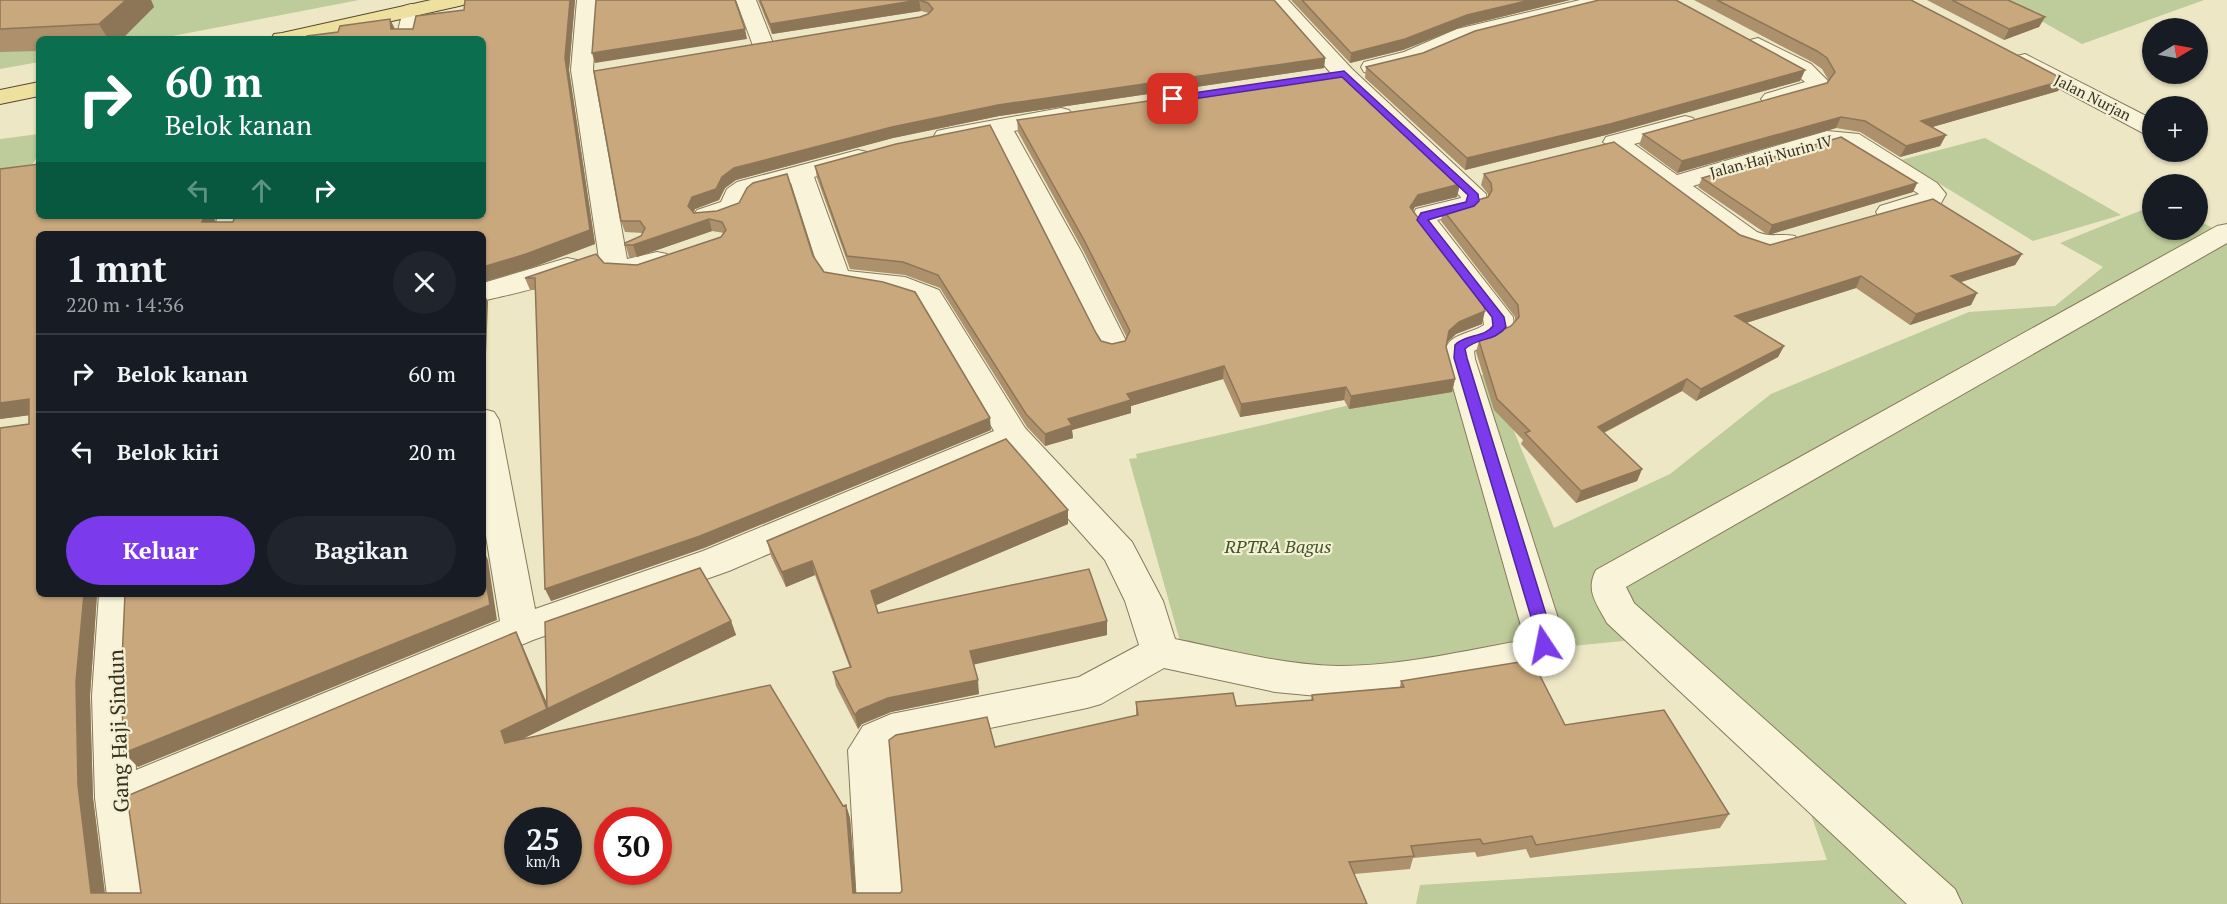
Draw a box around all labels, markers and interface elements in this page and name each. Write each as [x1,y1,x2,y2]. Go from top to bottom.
north arrow [2142,18,2208,84]
map controls [2142,18,2208,240]
text: 60 m [165,53,263,109]
icon: right [66,60,144,138]
street label: Jalan Nurjan [2051,69,2135,125]
pin [1147,73,1198,124]
icon: arrive [1156,82,1189,115]
button: + [2142,96,2208,162]
text: Belok kanan [165,107,312,143]
street label: Jalan Haji Nurin IV [1707,130,1835,182]
icon: left [182,174,215,207]
icon: ahead [245,174,278,207]
icon: right [308,174,341,207]
button: − [2142,174,2208,240]
text: 1 mnt [66,245,167,292]
button: close [393,251,456,314]
text: 220 m · 14:36 [66,291,184,318]
icon: right [66,357,99,390]
text: Belok kanan [117,359,248,388]
text: 60 m [408,359,456,388]
icon: left [66,435,99,468]
text: Belok kiri [117,437,219,466]
text: 20 m [408,437,456,466]
button: Keluar [66,516,255,585]
button: Bagikan [267,516,456,585]
park label: RPTRA Bagus [1224,534,1331,558]
position arrow [1512,613,1576,677]
street label: Gang Haji Sindun [101,648,135,813]
speed limit sign: 30 [594,807,672,885]
text: 25 [526,819,560,859]
text: km/h [526,851,560,871]

